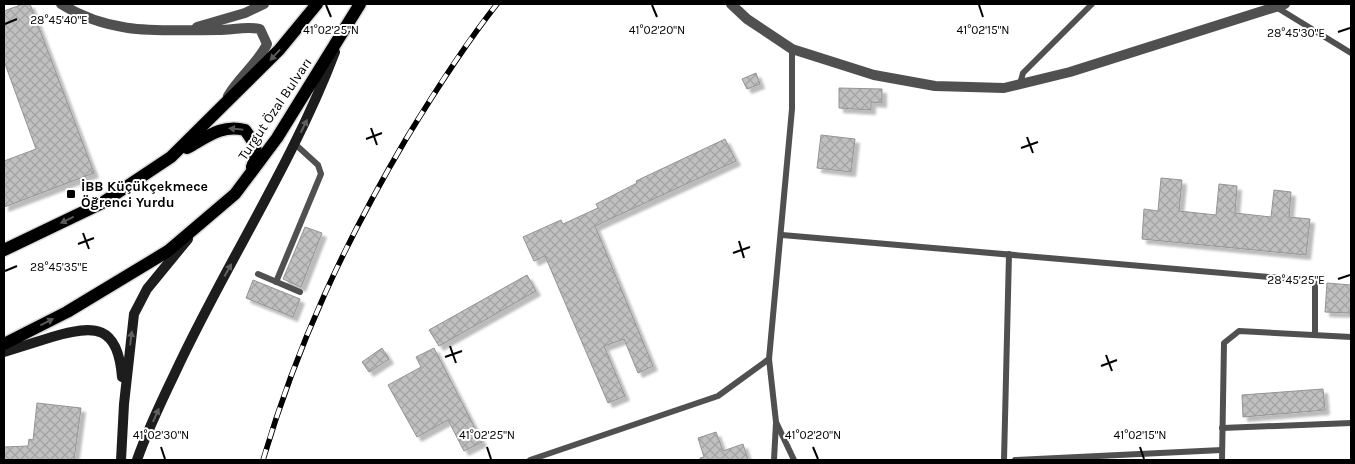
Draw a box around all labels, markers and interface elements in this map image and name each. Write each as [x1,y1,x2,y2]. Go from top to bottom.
text: 28°45'40"E [30,13,88,27]
text: 41°02'25"N [303,23,359,37]
text: 41°02'20"N [629,23,685,37]
text: 41°02'15"N [956,23,1010,37]
text: 28°45'30"E [1267,26,1325,40]
one-way arrow [269,48,281,60]
street label: Turgut Özal Bulvarı [234,54,316,164]
one-way arrow [300,119,308,133]
one-way arrow [227,125,243,133]
place label: İBB Küçükçekmece Öğrenci Yurdu [81,178,208,211]
marker: İBB Küçükçekmece Öğrenci Yurdu [65,188,77,200]
one-way arrow [60,216,74,224]
text: 28°45'35"E [30,260,88,274]
one-way arrow [223,263,232,276]
text: 28°45'25"E [1267,273,1325,287]
one-way arrow [40,318,54,326]
one-way arrow [128,329,136,345]
one-way arrow [152,408,160,422]
text: 41°02'30"N [133,428,189,442]
text: 41°02'25"N [459,428,515,442]
text: 41°02'20"N [785,428,841,442]
text: 41°02'15"N [1113,428,1167,442]

